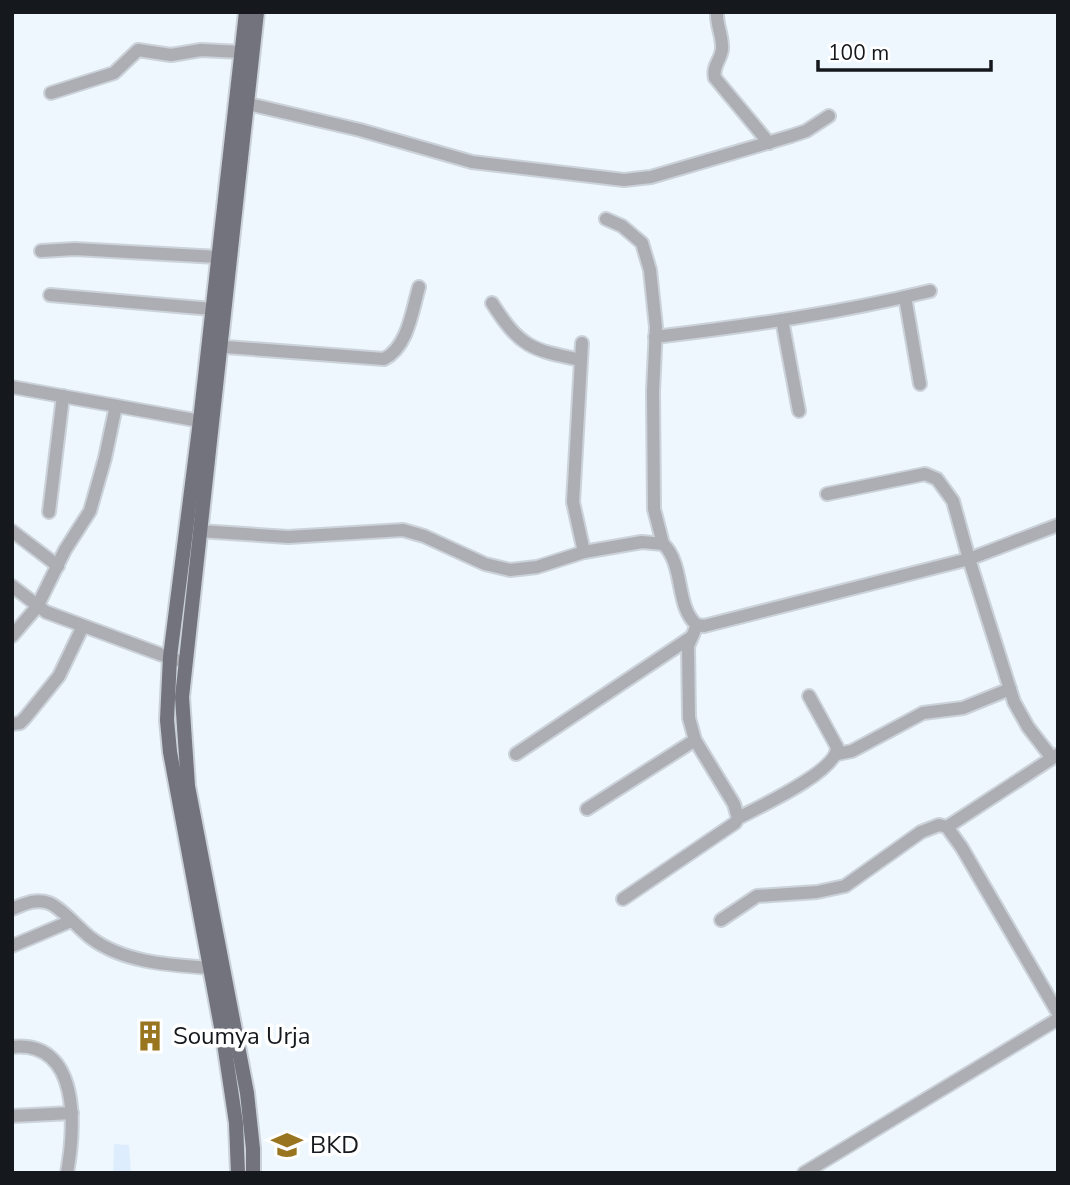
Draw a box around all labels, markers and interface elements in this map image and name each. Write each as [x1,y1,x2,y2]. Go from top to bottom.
scale bar [818,28,991,72]
text: 100 m [828,39,889,67]
building icon: Soumya Urja [133,1019,167,1053]
place label: Soumya Urja [173,1020,310,1052]
school or university icon: BKD [270,1128,304,1162]
place label: BKD [310,1129,359,1161]

